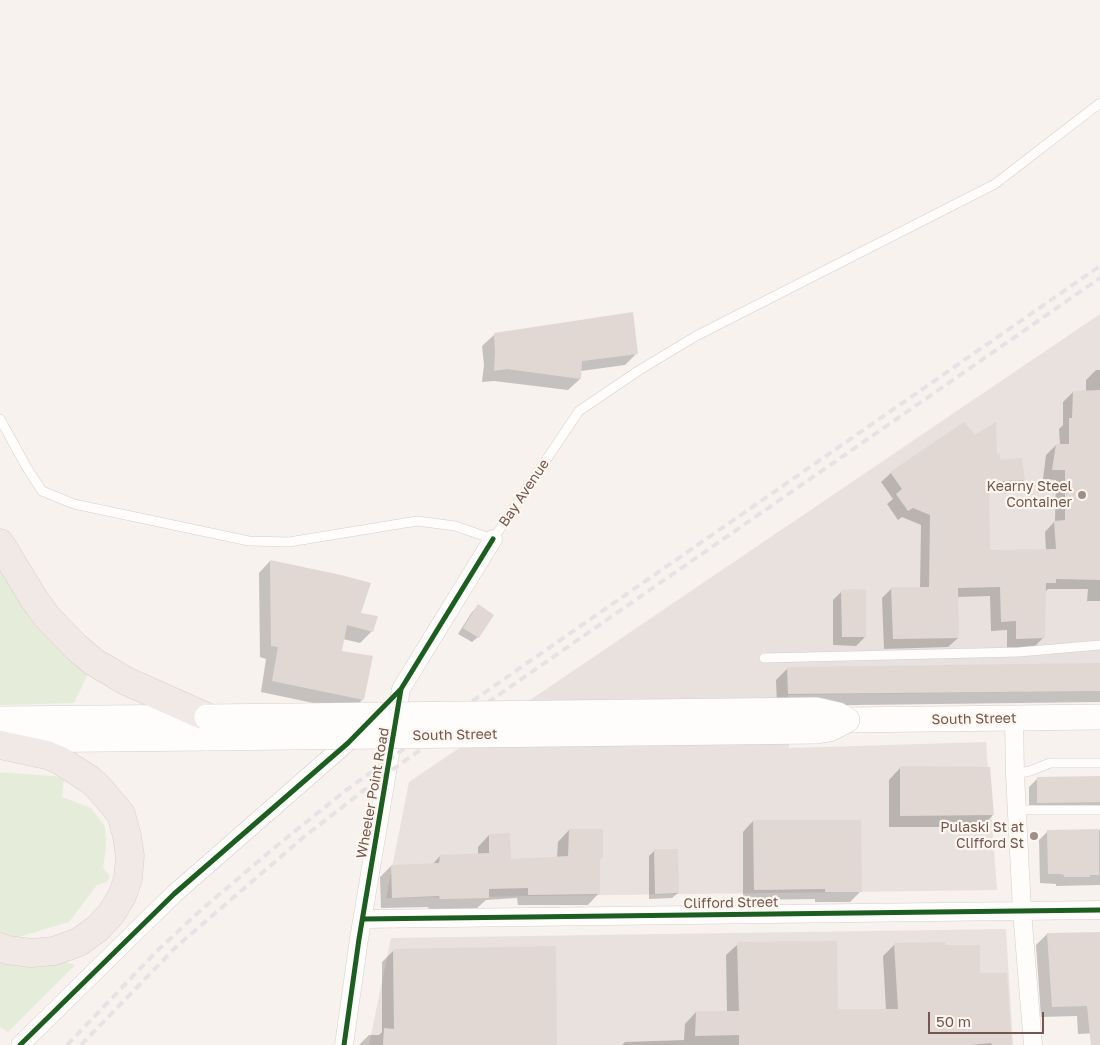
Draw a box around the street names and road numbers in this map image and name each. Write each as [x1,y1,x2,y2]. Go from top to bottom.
street label: Bay Avenue [495,456,553,530]
street label: South Street [931,710,1017,728]
street label: Wheeler Point Road [353,726,393,860]
street label: South Street [412,726,498,744]
street label: Clifford Street [683,894,779,912]

